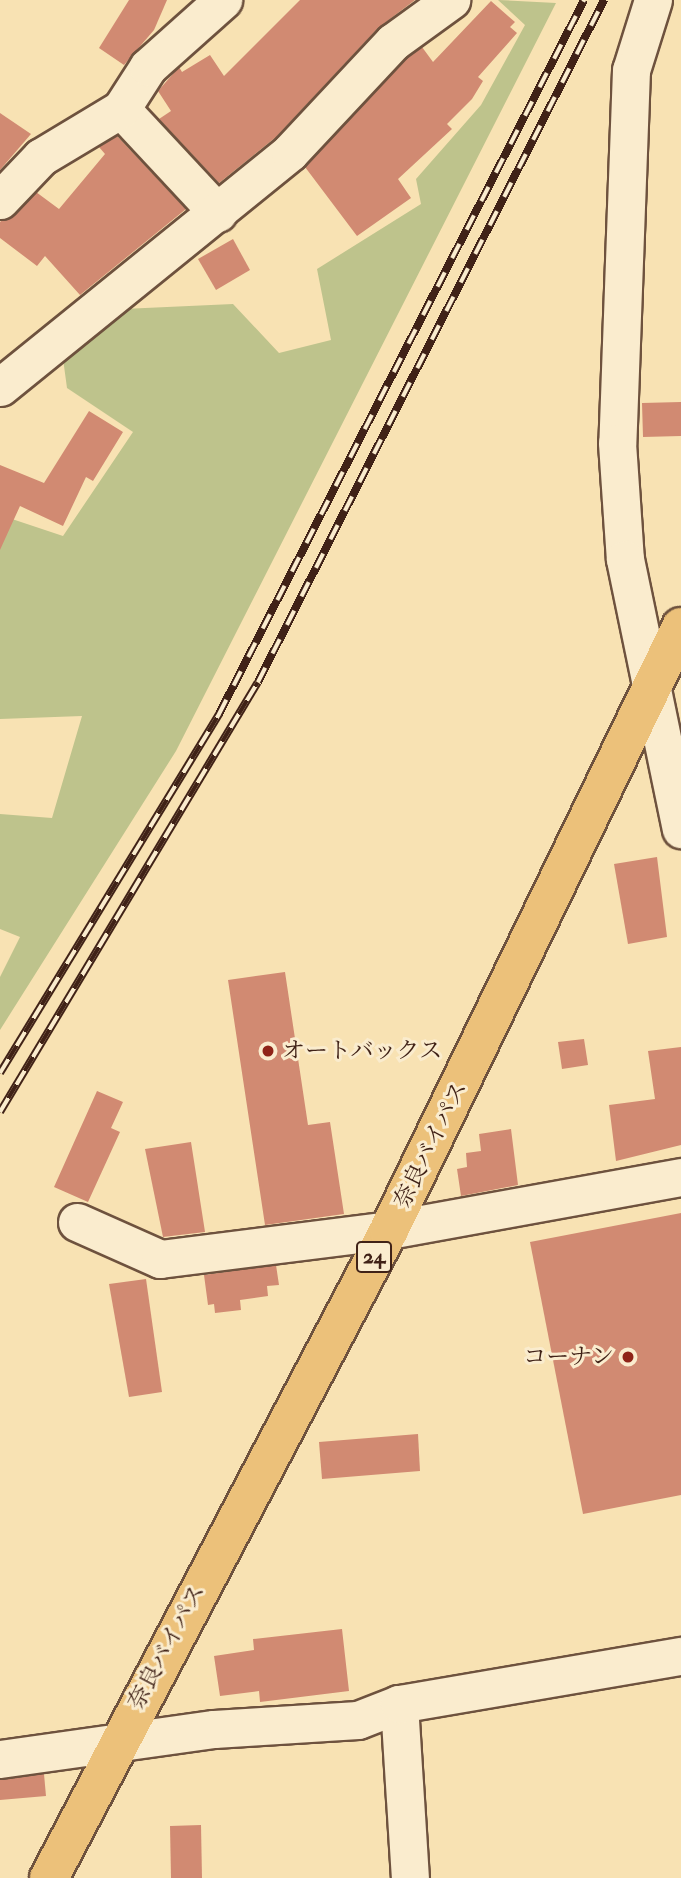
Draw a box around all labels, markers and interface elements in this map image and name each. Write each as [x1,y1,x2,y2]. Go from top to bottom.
place label: オートバックス [282,1037,443,1065]
marker: オートバックス [260,1043,276,1059]
street label: 奈良バイパス [388,1077,474,1213]
road number: 24 [355,1240,393,1274]
place label: コーナン [522,1343,614,1371]
marker: コーナン [620,1349,636,1365]
street label: 奈良バイパス [122,1580,212,1714]

